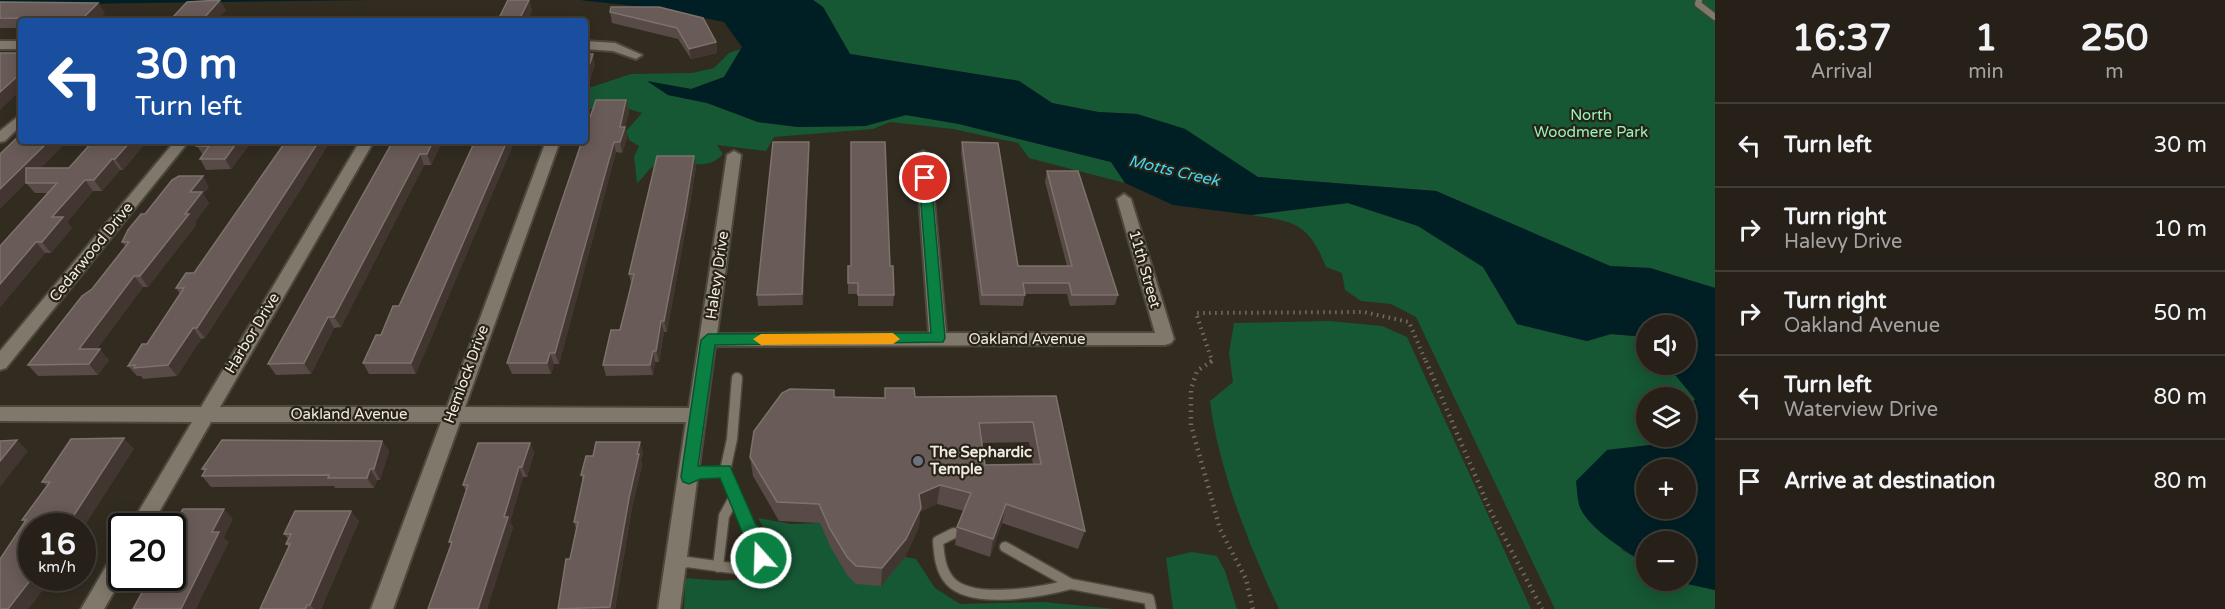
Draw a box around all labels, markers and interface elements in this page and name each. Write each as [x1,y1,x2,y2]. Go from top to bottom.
text: 16:37 [1792,17,1892,60]
text: 1 [1975,17,1997,60]
text: 250 [2080,17,2148,60]
text: 30 m [135,39,237,90]
icon: left [36,42,114,120]
text: Arrival [1811,60,1873,84]
text: min [1968,60,2004,84]
text: m [2105,60,2124,84]
text: Turn left [135,90,242,123]
park label: North Woodmere Park [1534,106,1648,141]
icon: left [1733,129,1766,162]
text: Turn left [1784,132,1872,158]
text: 30 m [2153,132,2207,158]
water label: Motts Creek [1127,151,1223,191]
pin [899,152,950,203]
icon: arrive [908,161,941,194]
street label: Cedarwood Drive [45,199,137,305]
text: Turn right [1784,204,1886,230]
icon: right [1733,213,1766,246]
text: 10 m [2153,216,2207,242]
street label: 11th Street [1125,228,1165,310]
street label: Halevy Drive [702,230,732,320]
text: Halevy Drive [1784,230,1902,254]
text: Turn right [1784,288,1886,314]
street label: Harbor Drive [221,289,283,377]
icon: right [1733,297,1766,330]
text: 50 m [2153,300,2207,326]
text: Oakland Avenue [1784,314,1940,338]
map controls [1636,315,1696,591]
button: sound [1636,315,1696,375]
street label: Hemlock Drive [440,322,492,426]
street label: Oakland Avenue [969,330,1086,348]
text: Turn left [1784,372,1872,398]
icon: left [1733,381,1766,414]
text: 80 m [2153,384,2207,410]
button: layers [1636,387,1696,447]
text: Waterview Drive [1784,398,1938,422]
street label: Oakland Avenue [291,405,408,423]
place label: The Sephardic Temple [929,443,1032,479]
marker: The Sephardic Temple [911,454,925,468]
button: + [1636,459,1696,519]
icon: arrive [1733,465,1766,498]
text: Arrive at destination [1784,468,1995,494]
text: 80 m [2153,468,2207,494]
speed limit sign: 20 [108,513,186,591]
text: 16 [38,526,76,563]
position arrow [729,526,793,590]
button: − [1636,531,1696,591]
text: km/h [38,558,76,576]

